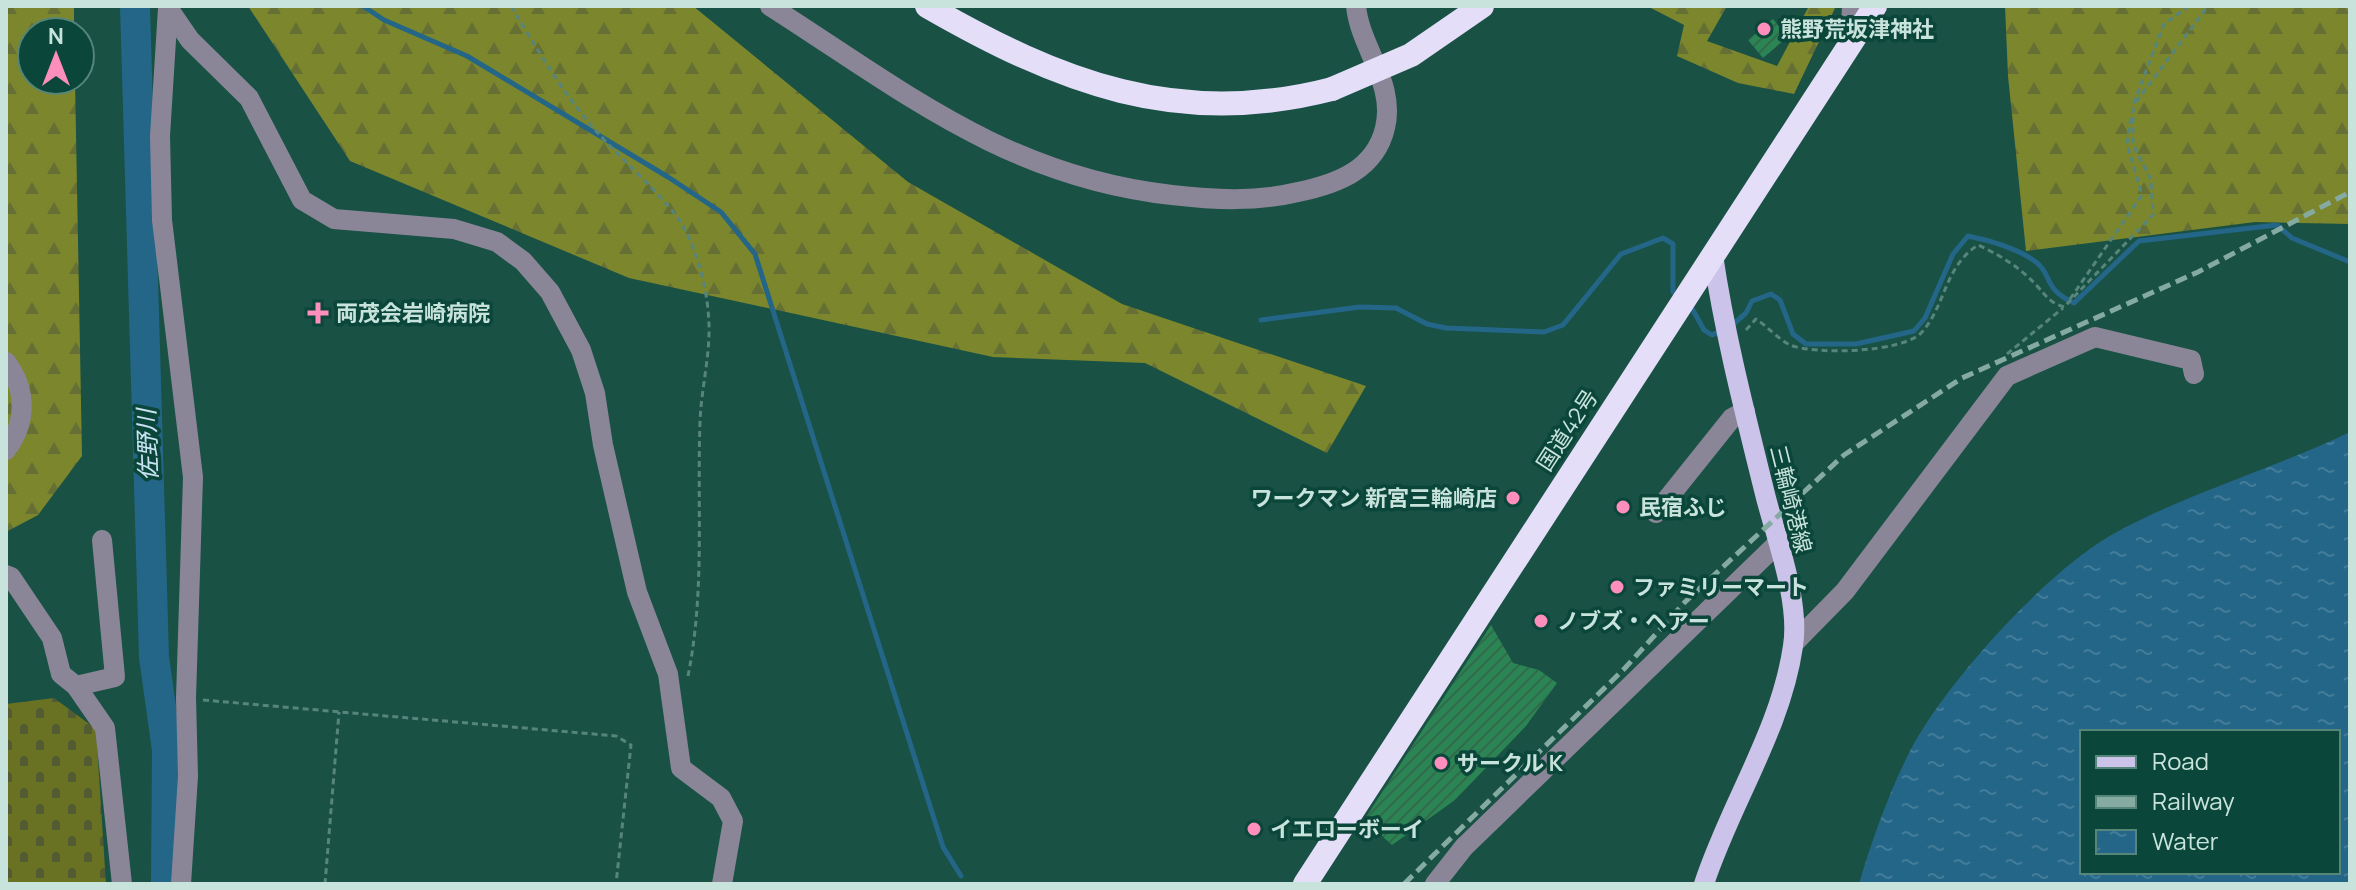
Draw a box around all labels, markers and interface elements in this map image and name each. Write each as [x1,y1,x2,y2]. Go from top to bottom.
place label: 熊野荒坂津神社 [1780,14,1934,44]
north arrow [16,16,96,96]
marker: 熊野荒坂津神社 [1755,20,1773,38]
text: N [48,21,64,51]
place label: 両茂会岩崎病院 [336,298,490,328]
marker: 両茂会岩崎病院 [307,302,329,324]
street label: 国道42号 [1529,383,1605,477]
water label: 佐野川 [129,406,164,482]
street label: 三輪崎港線 [1763,442,1819,556]
place label: ワークマン 新宮三輪崎店 [1251,483,1497,513]
marker: ワークマン 新宮三輪崎店 [1504,489,1522,507]
place label: 民宿ふじ [1639,492,1727,522]
marker: 民宿ふじ [1614,498,1632,516]
place label: ファミリーマート [1633,572,1809,602]
marker: ファミリーマート [1608,578,1626,596]
place label: ノブズ・ヘアー [1557,606,1710,636]
marker: ノブズ・ヘアー [1532,612,1550,630]
legend [2080,730,2340,874]
text: Road [2152,744,2209,777]
place label: サークル K [1457,748,1564,778]
marker: サークル K [1432,754,1450,772]
text: Railway [2152,784,2235,817]
place label: イエローボーイ [1270,814,1424,844]
marker: イエローボーイ [1245,820,1263,838]
text: Water [2152,824,2219,857]

